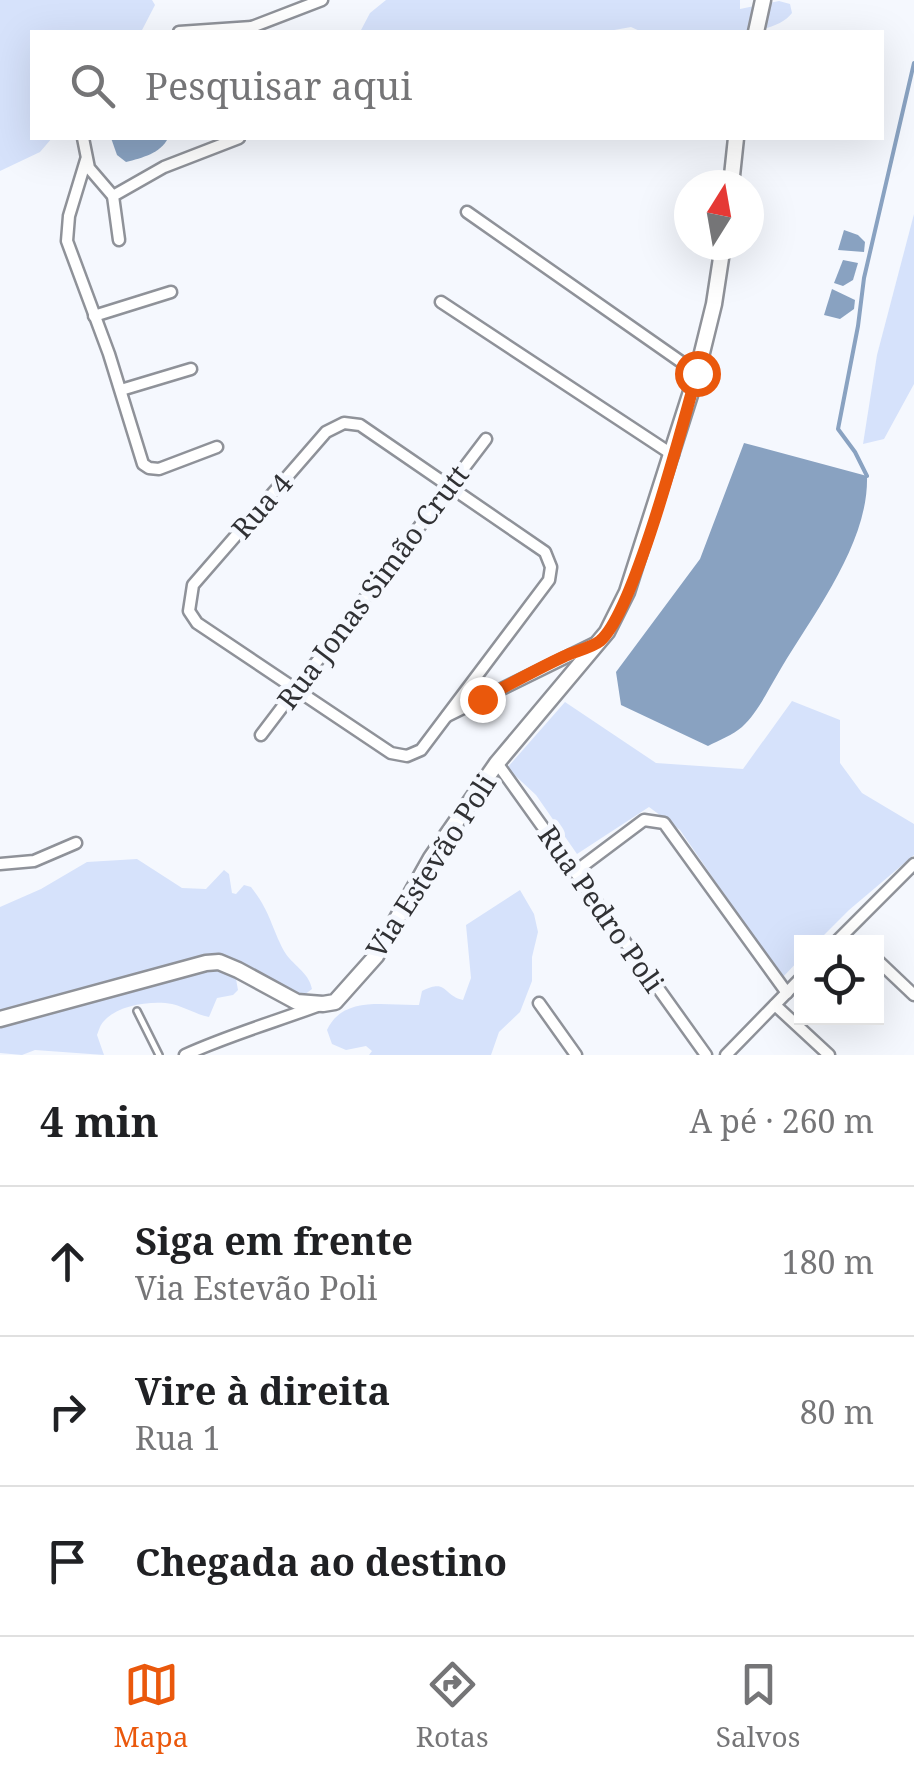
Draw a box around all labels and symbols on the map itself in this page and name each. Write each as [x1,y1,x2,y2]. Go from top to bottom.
north arrow [674,170,764,260]
route start [675,351,721,397]
street label: Rua Jonas Simão Crutt [268,456,477,716]
street label: Rua 4 [222,464,300,546]
route end [460,677,506,723]
street label: Via Estevão Poli [357,766,504,965]
street label: Rua Pedro Poli [530,817,674,999]

